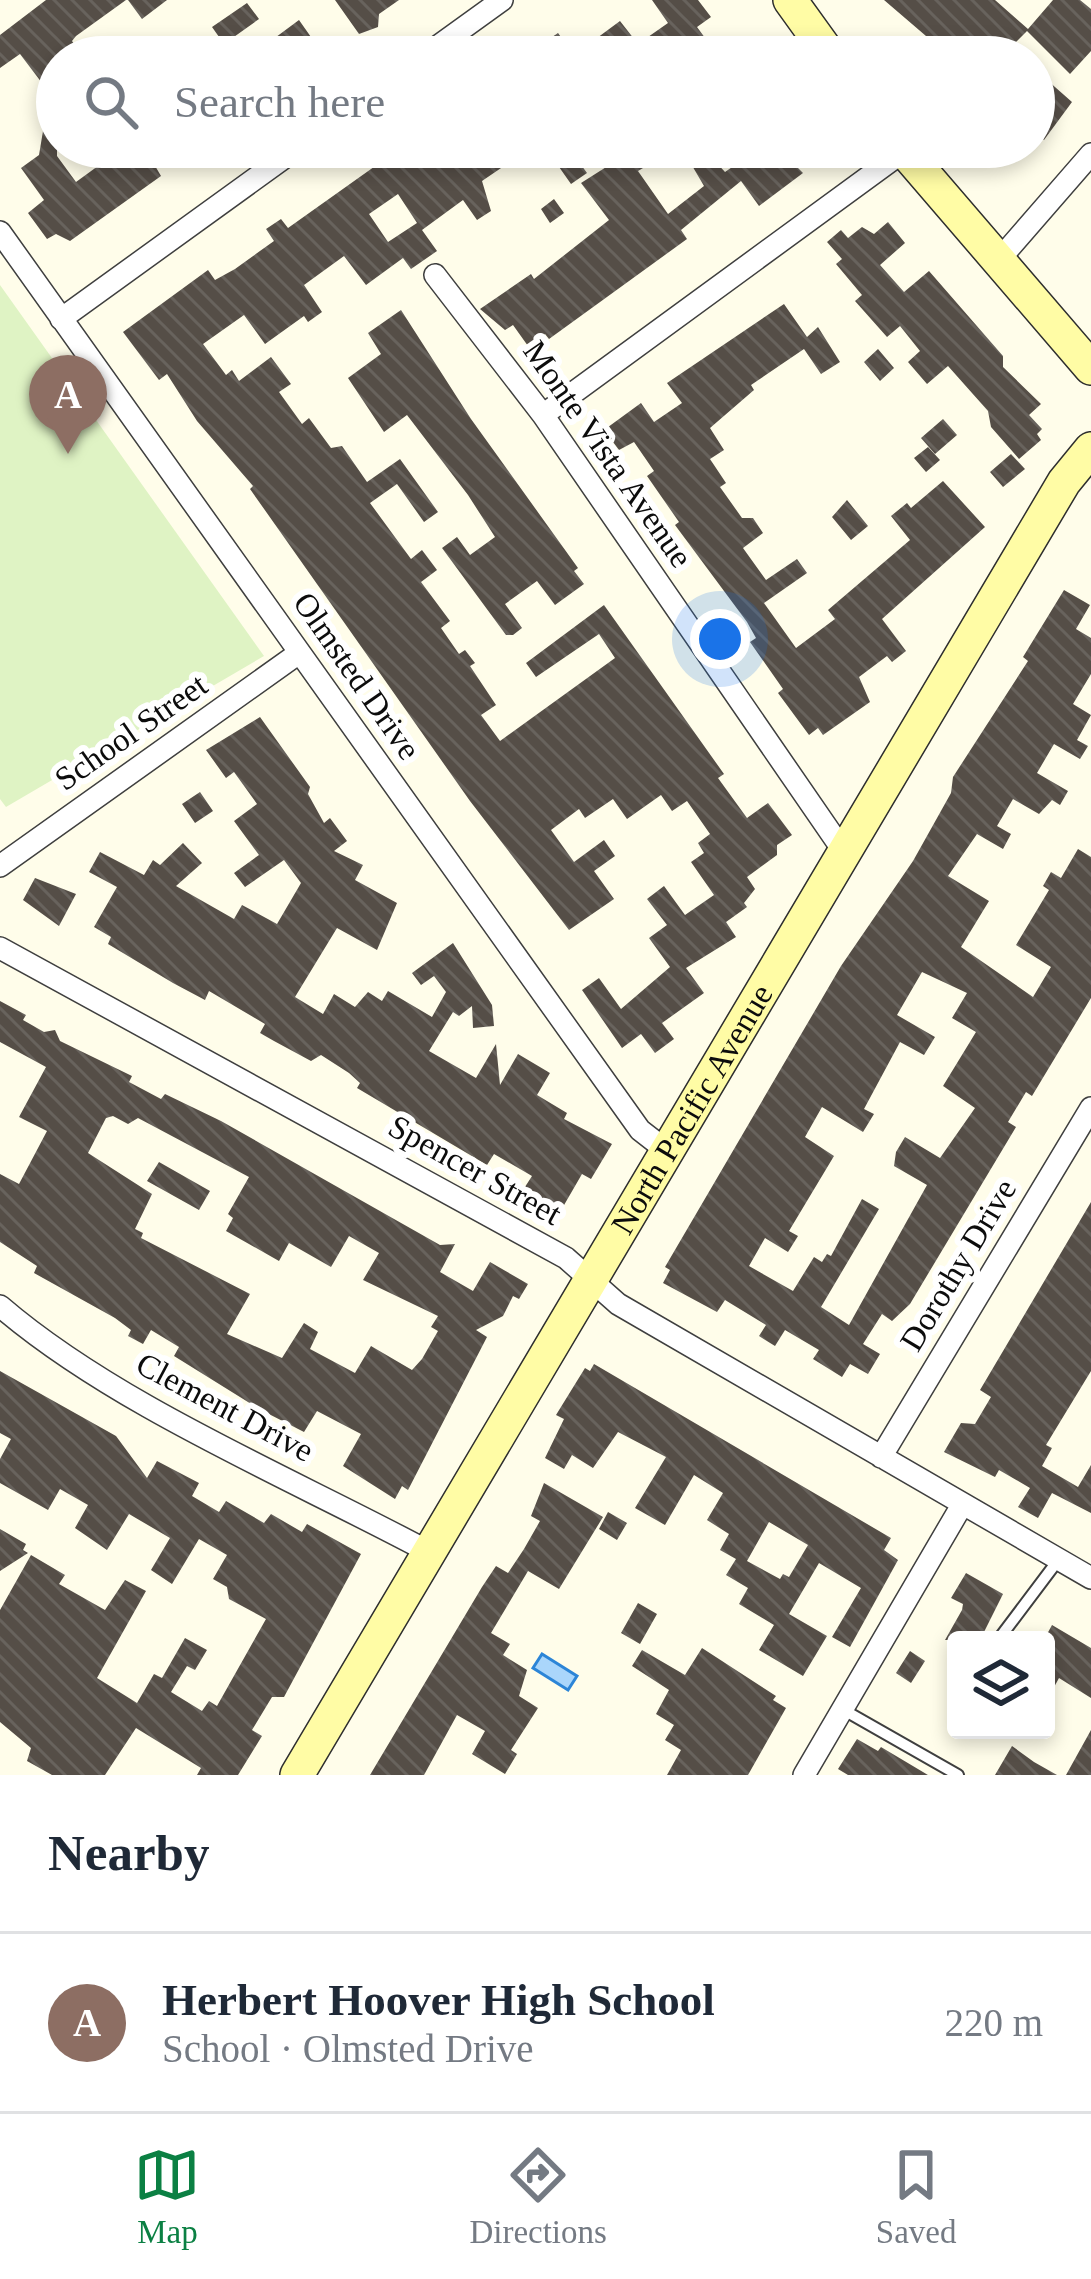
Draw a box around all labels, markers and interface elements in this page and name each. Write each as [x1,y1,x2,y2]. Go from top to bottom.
search box [36,36,1055,168]
icon: search [78,69,144,135]
text: Search here [174,77,385,127]
street label: Monte Vista Avenue [516,334,700,574]
pin: A [29,355,107,454]
street label: Olmsted Drive [286,586,428,766]
your location [690,609,750,669]
street label: School Street [48,667,214,797]
street label: North Pacific Avenue [604,978,780,1240]
street label: Spencer Street [383,1108,567,1232]
street label: Dorothy Drive [893,1173,1023,1357]
street label: Clement Drive [130,1345,320,1469]
map controls [947,1631,1055,1739]
button: layers [947,1631,1055,1739]
text: Nearby [48,1825,209,1881]
text: Herbert Hoover High School [162,1975,715,2025]
text: A [73,2001,101,2044]
text: 220 m [944,2001,1043,2044]
text: School · Olmsted Drive [162,2027,534,2070]
tab: Map [134,2142,200,2251]
tab: Directions [469,2142,607,2251]
tab: Saved [876,2142,957,2251]

